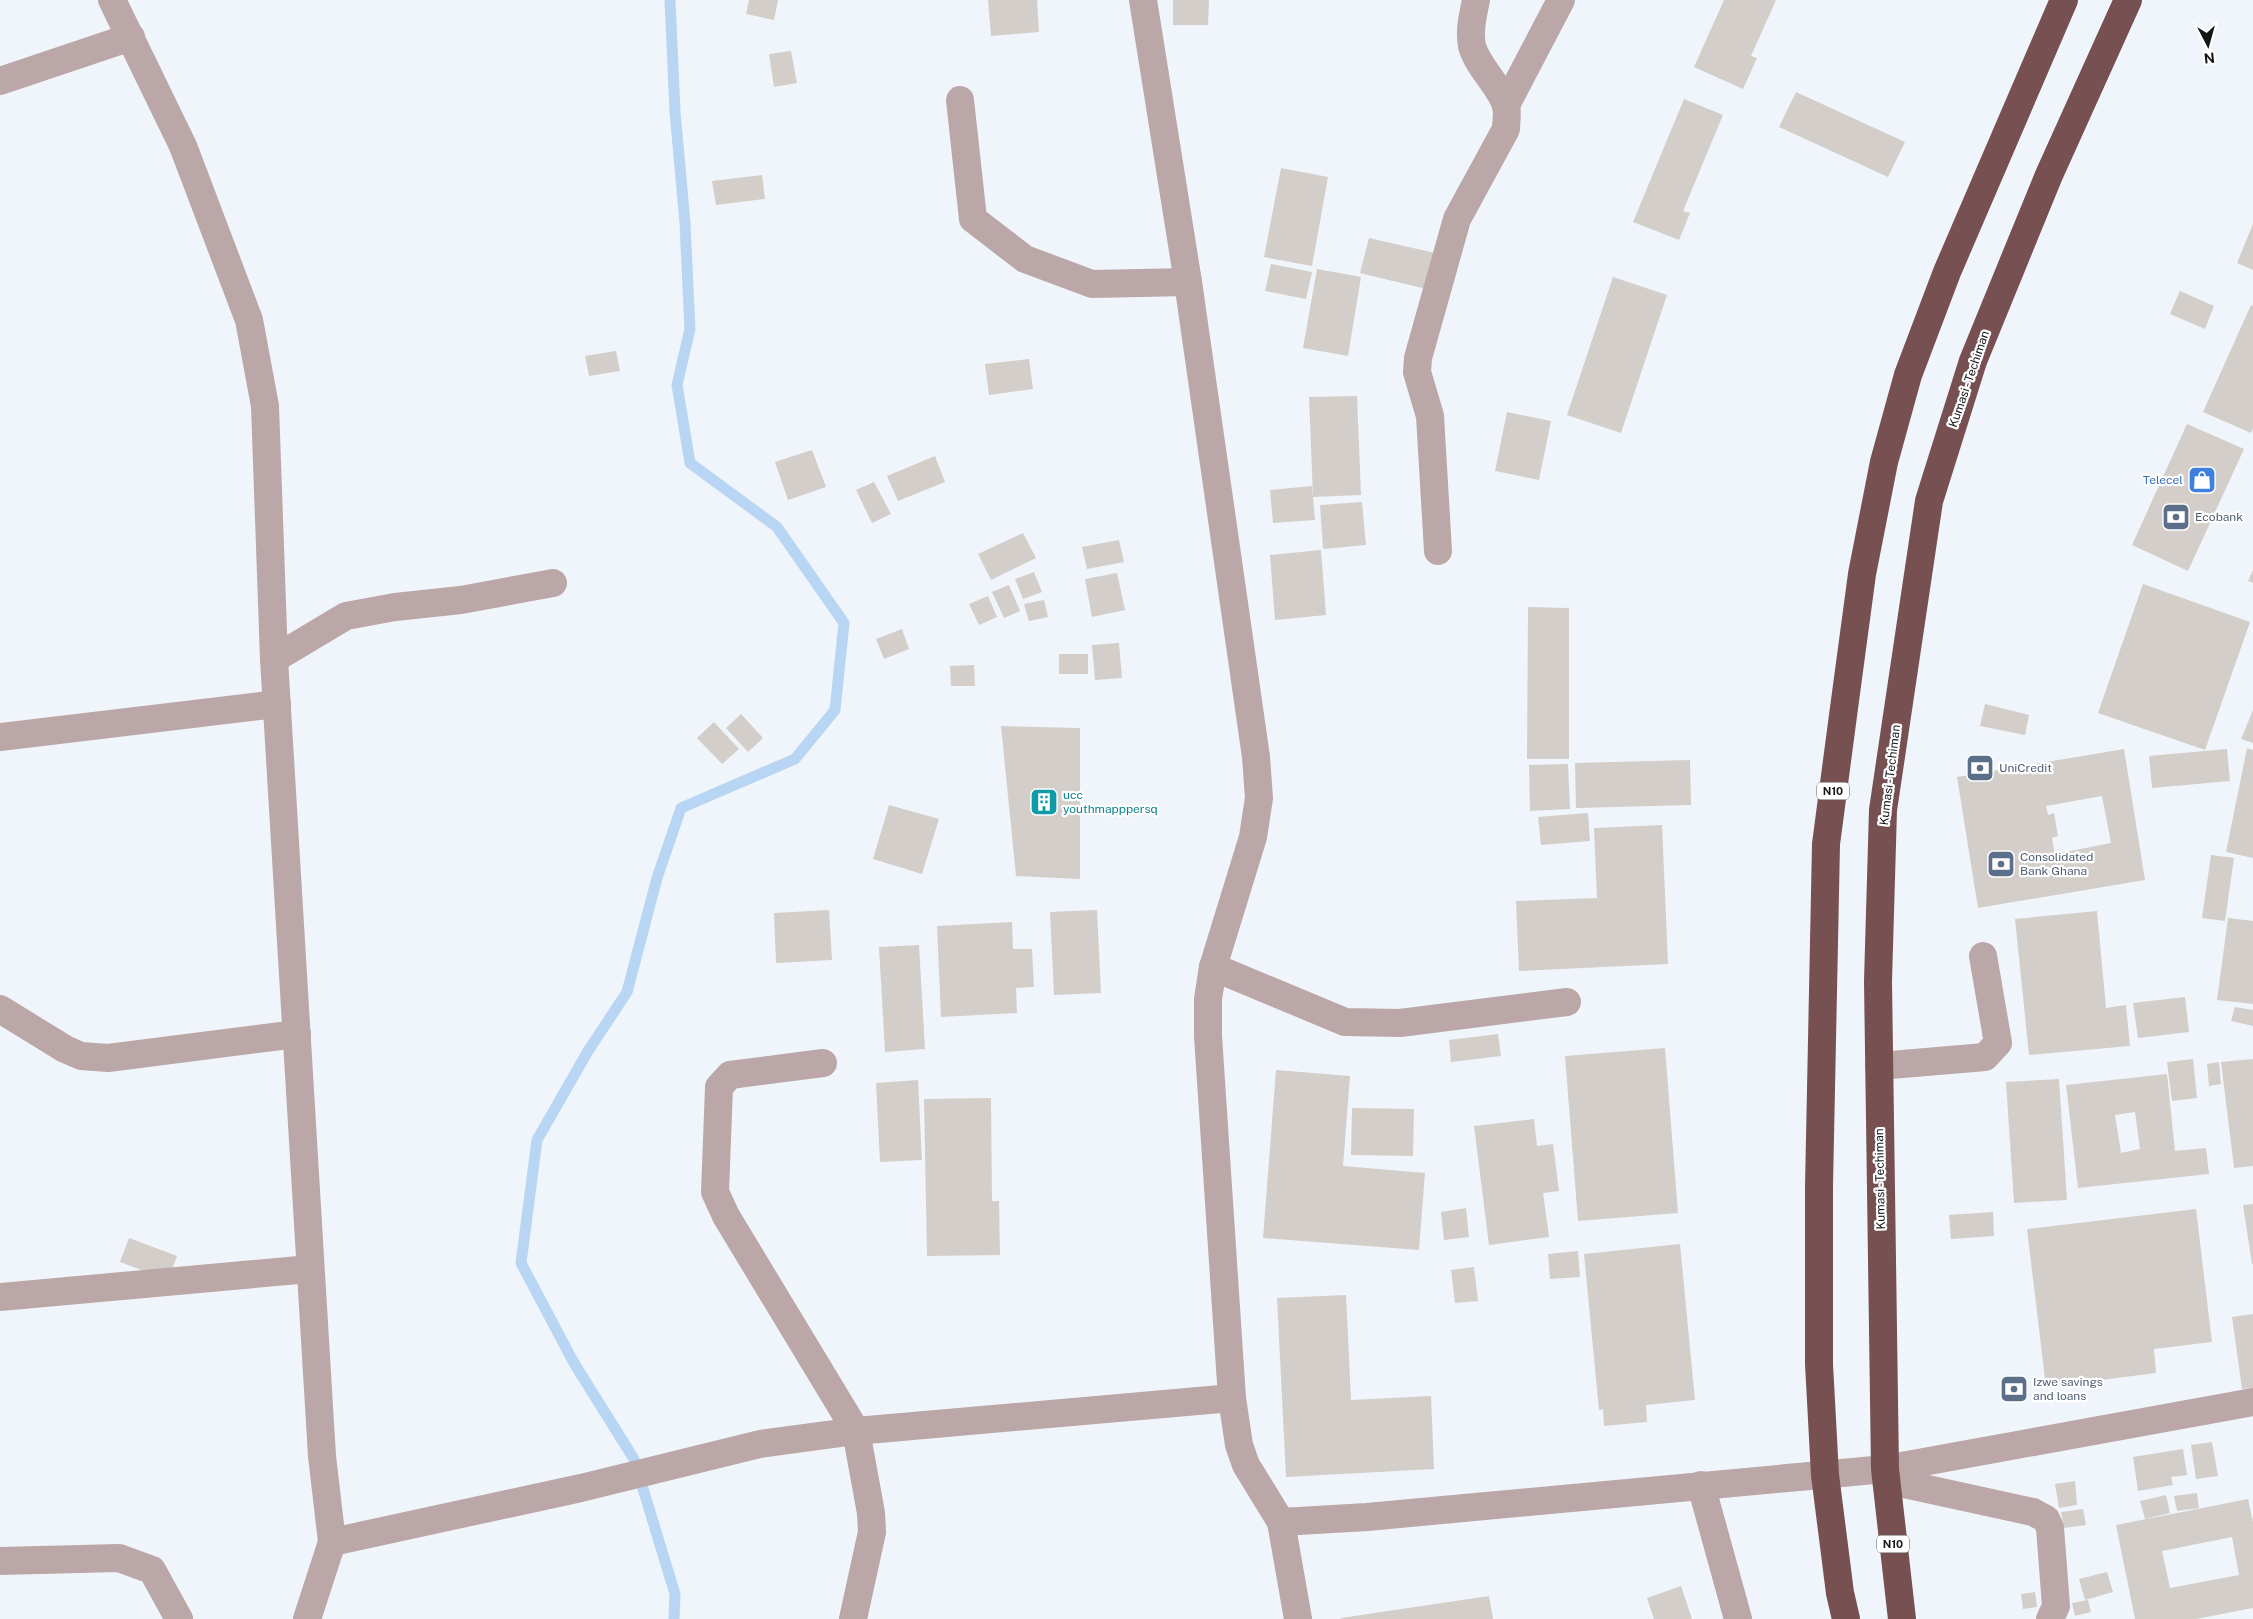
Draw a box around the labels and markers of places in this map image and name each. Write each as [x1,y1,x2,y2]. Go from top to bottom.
shop icon: Telecel [2187,465,2217,495]
place label: Telecel [2143,473,2183,487]
bank icon: Ecobank [2161,502,2191,532]
place label: Ecobank [2195,510,2243,524]
bank icon: UniCredit [1965,753,1995,783]
place label: UniCredit [1999,761,2052,775]
building icon: ucc youthmapppersq [1029,787,1059,817]
place label: ucc youthmapppersq [1063,788,1158,816]
bank icon: Consolidated Bank Ghana [1986,849,2016,879]
place label: Consolidated Bank Ghana [2020,850,2093,878]
bank icon: Izwe savings and loans [1999,1374,2029,1404]
place label: Izwe savings and loans [2033,1375,2103,1403]

